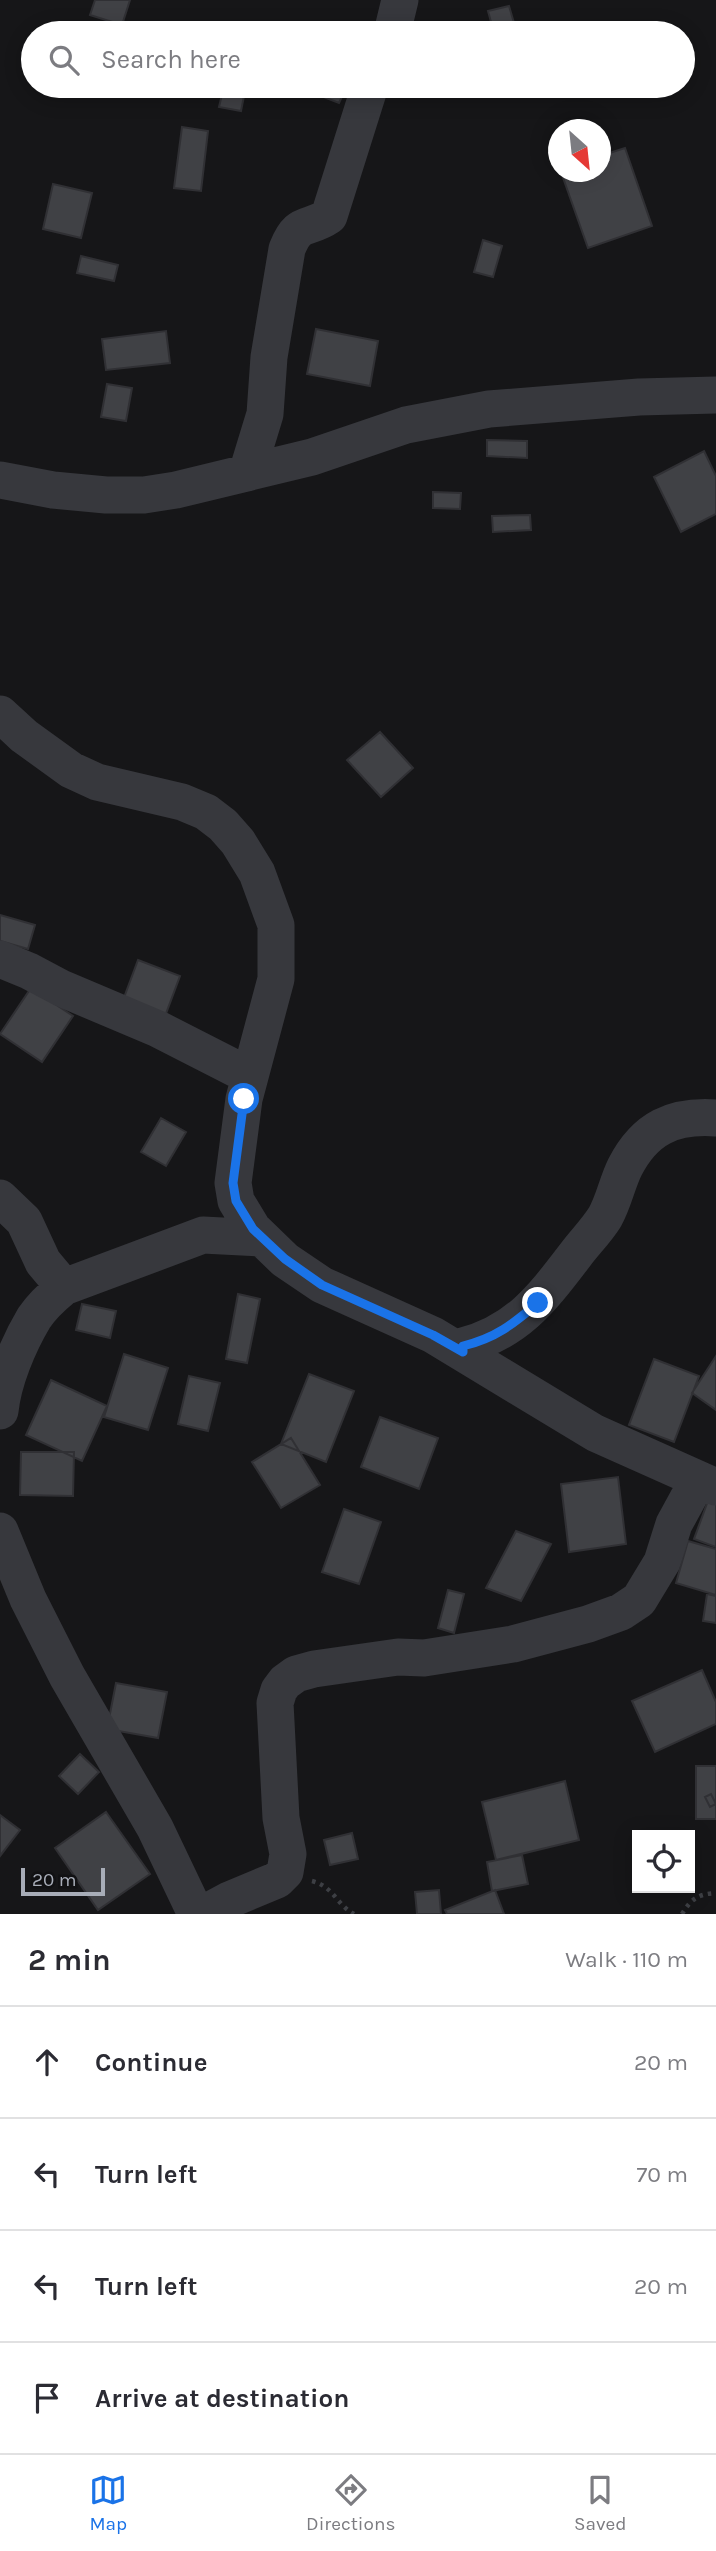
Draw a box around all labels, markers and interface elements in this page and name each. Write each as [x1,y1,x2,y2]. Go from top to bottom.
search box [21,21,695,98]
icon: search [45,41,83,79]
text: Search here [101,44,241,75]
north arrow [548,119,611,182]
route start [228,1083,259,1114]
route end [522,1287,553,1318]
map controls [632,1830,695,1893]
button: locate [632,1830,695,1893]
scale bar [21,1865,105,1897]
text: 20 m [32,1869,77,1891]
text: 2 min [28,1942,111,1978]
text: Walk · 110 m [565,1946,688,1973]
icon: ahead [28,2043,66,2081]
text: Continue [95,2047,207,2078]
text: 20 m [634,2049,688,2076]
icon: left [28,2155,66,2193]
text: Turn left [95,2159,197,2190]
text: 70 m [637,2161,688,2188]
icon: left [28,2267,66,2305]
text: Turn left [95,2271,197,2302]
text: 20 m [634,2273,688,2300]
icon: arrive [28,2379,66,2417]
text: Arrive at destination [95,2383,349,2414]
tab: Map [89,2471,127,2535]
tab: Directions [306,2471,395,2535]
tab: Saved [574,2471,627,2535]

